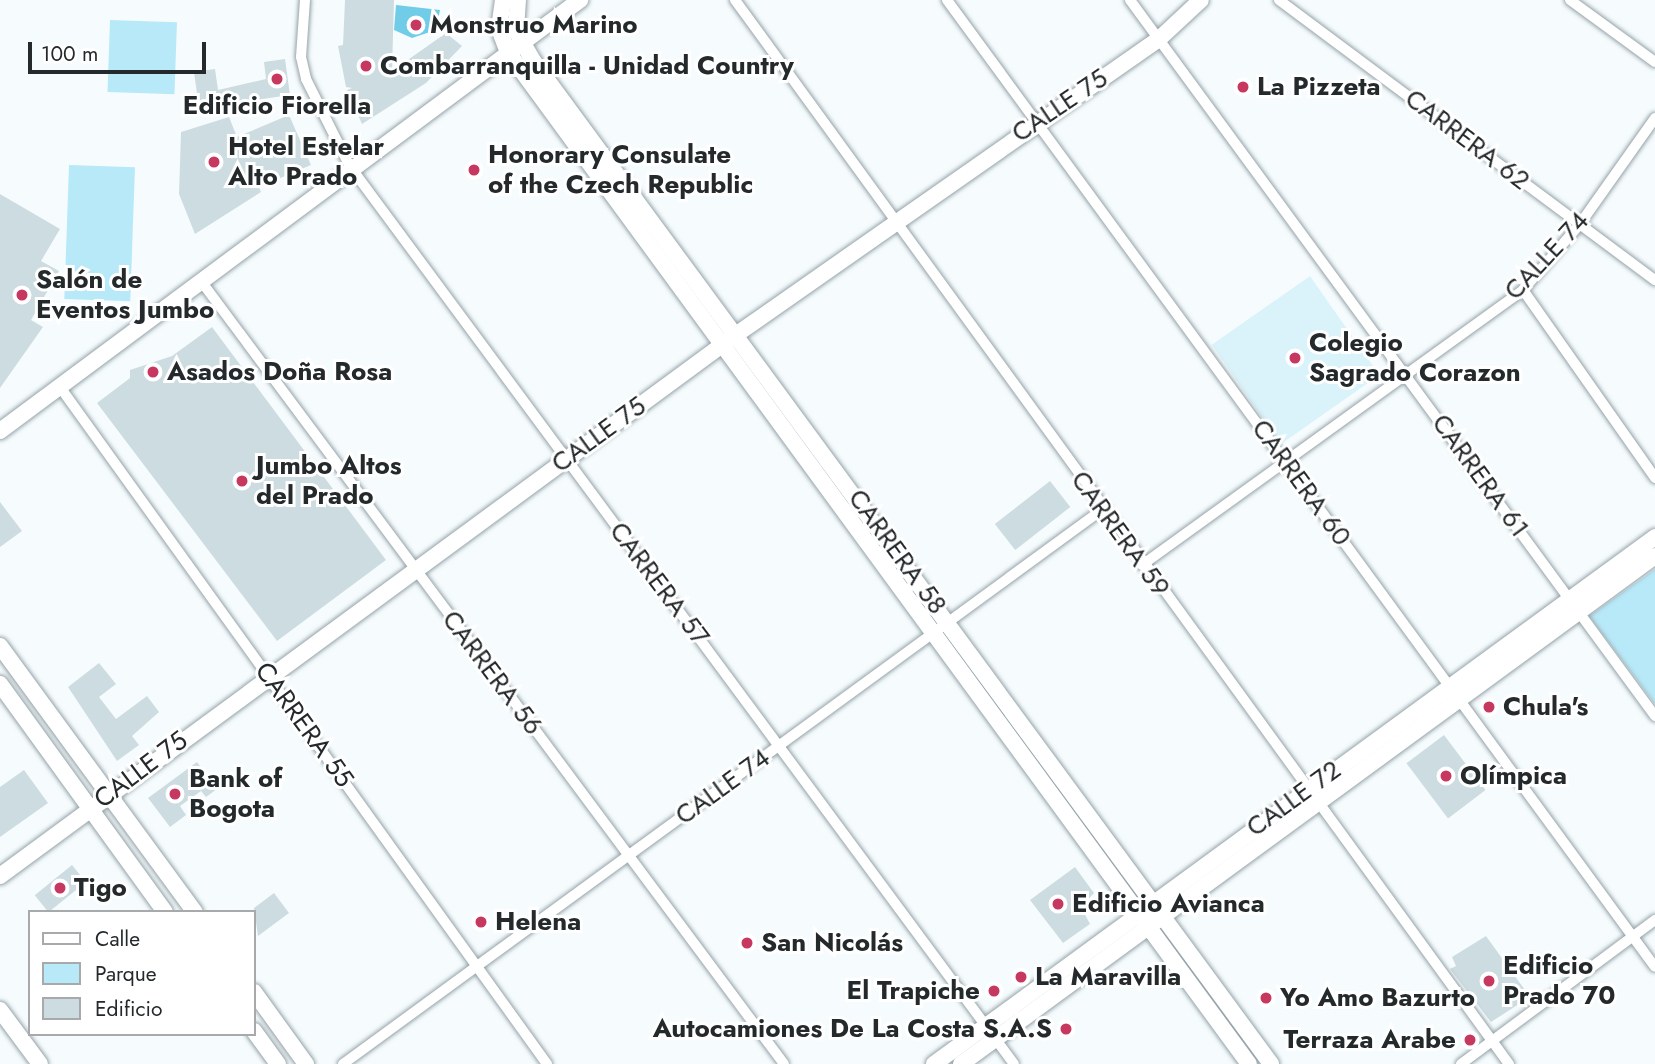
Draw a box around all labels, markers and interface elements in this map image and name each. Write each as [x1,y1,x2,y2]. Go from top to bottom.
place label: Monstruo Marino [430,9,638,41]
marker: Monstruo Marino [408,17,424,33]
scale bar [32,28,210,72]
text: 100 m [41,39,98,69]
place label: Combarranquilla - Unidad Country [380,50,794,82]
marker: Combarranquilla - Unidad Country [358,58,374,74]
street label: CALLE 75 [1006,63,1114,149]
marker: Edificio Fiorella [269,71,285,87]
place label: La Pizzeta [1257,71,1381,103]
marker: La Pizzeta [1235,79,1251,95]
street label: CARRERA 62 [1399,83,1535,197]
place label: Edificio Fiorella [183,90,371,122]
place label: Hotel Estelar Alto Prado [228,131,384,192]
place label: Honorary Consulate of the Czech Republic [488,139,753,200]
marker: Hotel Estelar Alto Prado [206,154,222,170]
marker: Honorary Consulate of the Czech Republic [466,162,482,178]
street label: CALLE 74 [1498,206,1596,306]
place label: Salón de Eventos Jumbo [36,264,214,326]
marker: Salón de Eventos Jumbo [14,287,30,303]
place label: Colegio Sagrado Corazon [1309,327,1521,388]
marker: Colegio Sagrado Corazon [1287,350,1303,366]
place label: Asados Doña Rosa [167,356,392,388]
marker: Asados Doña Rosa [145,364,161,380]
street label: CALLE 75 [546,391,652,479]
street label: CARRERA 61 [1425,409,1535,543]
street label: CARRERA 60 [1245,414,1357,552]
place label: Jumbo Altos del Prado [256,450,402,512]
street label: CARRERA 59 [1064,465,1176,603]
marker: Jumbo Altos del Prado [234,473,250,489]
street label: CARRERA 58 [841,484,953,620]
street label: CARRERA 57 [603,516,715,652]
street label: CARRERA 56 [435,605,549,741]
street label: CARRERA 55 [248,656,360,794]
place label: Chula's [1503,691,1588,723]
marker: Chula's [1481,699,1497,715]
street label: CALLE 75 [88,725,194,815]
street label: CALLE 74 [670,742,776,832]
street label: CALLE 72 [1241,754,1347,844]
place label: Olímpica [1460,760,1567,792]
place label: Bank of Bogota [189,763,282,824]
marker: Olímpica [1438,768,1454,784]
marker: Bank of Bogota [167,786,183,802]
place label: Tigo [74,872,127,904]
marker: Tigo [52,880,68,896]
place label: Edificio Avianca [1072,888,1265,920]
marker: Edificio Avianca [1050,896,1066,912]
place label: Helena [495,906,581,938]
legend [28,910,256,1036]
marker: Helena [473,914,489,930]
text: Calle [95,924,140,954]
place label: San Nicolás [761,927,903,959]
marker: San Nicolás [739,935,755,951]
place label: Edificio Prado 70 [1503,950,1615,1012]
text: Parque [95,959,157,989]
place label: La Maravilla [1035,961,1181,993]
marker: La Maravilla [1013,969,1029,985]
marker: Edificio Prado 70 [1481,973,1497,989]
place label: El Trapiche [847,975,980,1007]
place label: Yo Amo Bazurto [1280,982,1475,1014]
marker: El Trapiche [986,983,1002,999]
marker: Yo Amo Bazurto [1258,990,1274,1006]
text: Edificio [95,994,162,1024]
place label: Autocamiones De La Costa S.A.S [653,1013,1052,1045]
marker: Autocamiones De La Costa S.A.S [1058,1021,1074,1037]
place label: Terraza Arabe [1284,1024,1456,1056]
marker: Terraza Arabe [1462,1032,1478,1048]

